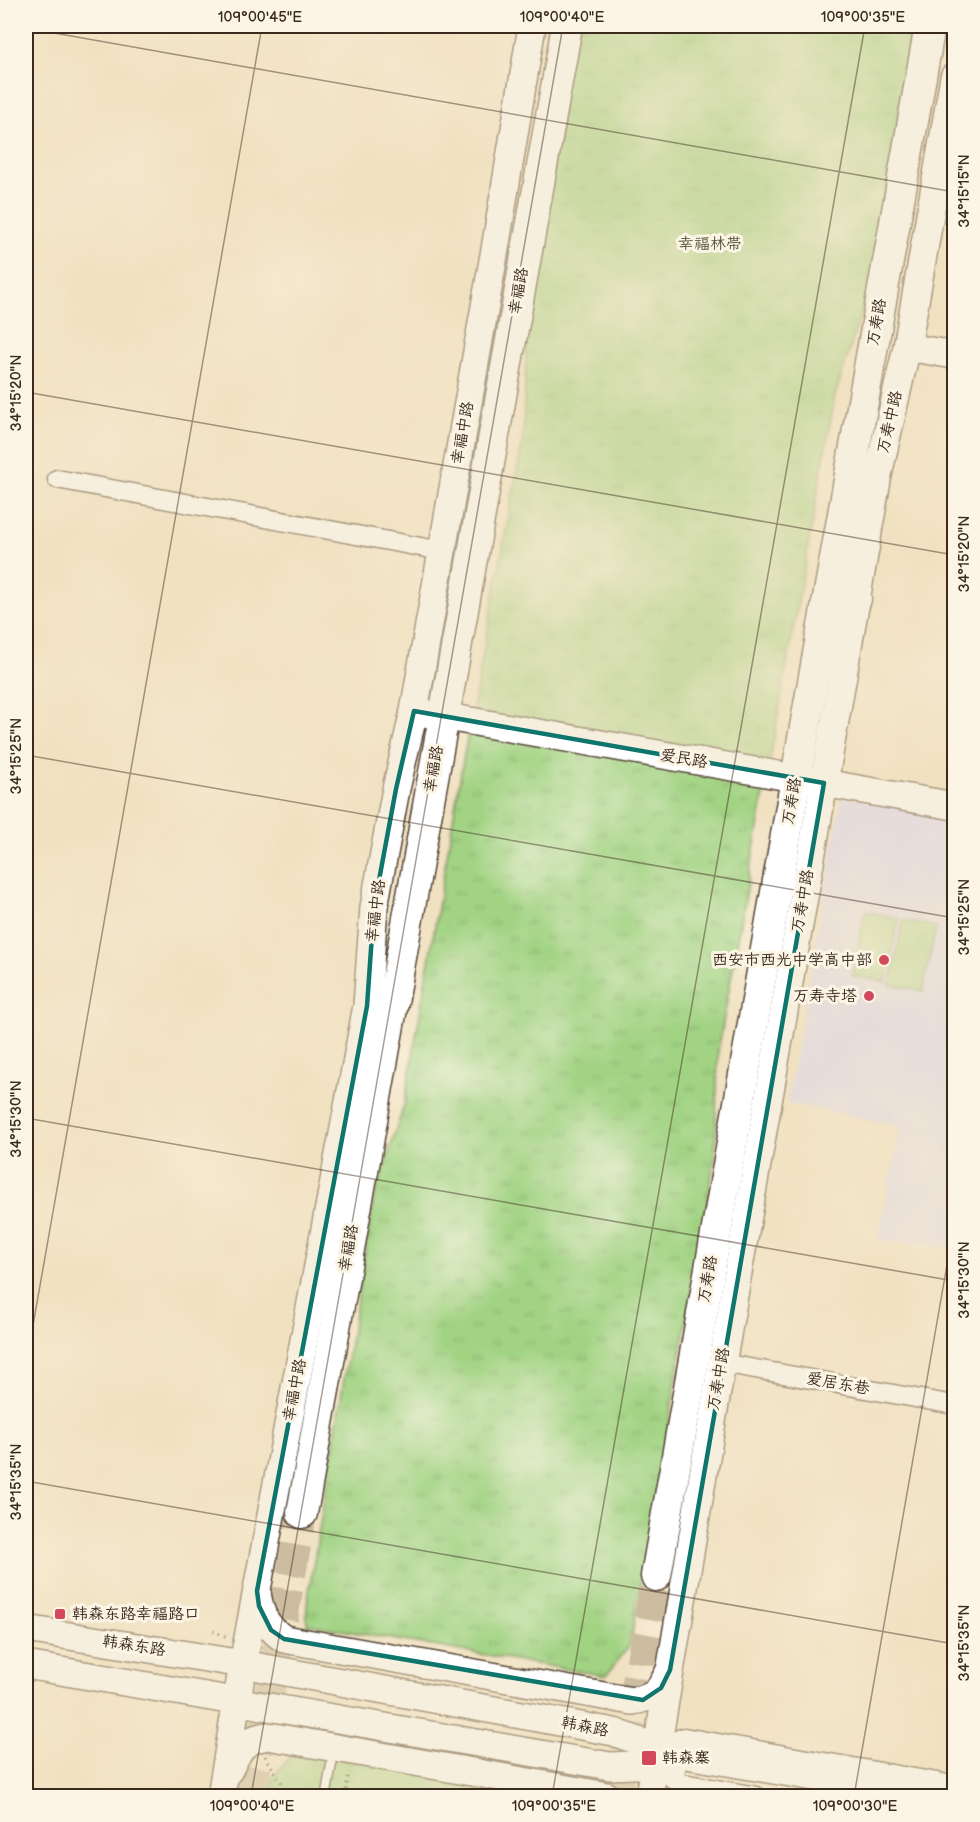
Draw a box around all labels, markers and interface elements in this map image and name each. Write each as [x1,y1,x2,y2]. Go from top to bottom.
text: 109°00'45"E [218,8,302,27]
text: 109°00'40"E [520,8,604,27]
text: 109°00'35"E [821,8,905,27]
text: 34°15'15"N [955,154,974,228]
park label: 幸福林带 [678,235,742,254]
street label: 幸福路 [505,266,533,316]
street label: 万寿路 [863,297,891,347]
text: 34°15'20"N [7,355,26,432]
street label: 万寿中路 [874,389,906,455]
street label: 幸福中路 [448,400,478,466]
text: 34°15'20"N [955,516,974,593]
text: 34°15'25"N [7,718,26,794]
street label: 幸福路 [420,744,448,794]
street label: 爱民路 [659,745,709,773]
street label: 万寿路 [778,776,806,826]
street label: 万寿中路 [788,868,818,934]
street label: 幸福中路 [363,878,389,944]
text: 34°15'25"N [955,879,974,955]
place label: 西安市西光中学高中部 [712,951,872,970]
marker: 西安市西光中学高中部 [877,953,891,967]
place label: 万寿寺塔 [793,987,857,1006]
marker: 万寿寺塔 [862,989,876,1003]
text: 34°15'30"N [7,1080,26,1158]
street label: 幸福路 [335,1223,363,1273]
text: 34°15'30"N [955,1241,974,1319]
street label: 万寿路 [694,1254,722,1304]
street label: 万寿中路 [704,1346,734,1412]
street label: 幸福中路 [280,1357,310,1423]
street label: 爱居东巷 [805,1369,871,1399]
text: 34°15'35"N [7,1443,26,1521]
text: 34°15'35"N [955,1604,974,1682]
place label: 韩森东路幸福路口 [72,1605,200,1624]
marker: 韩森东路幸福路口 [53,1607,67,1621]
street label: 韩森东路 [101,1632,167,1660]
street label: 韩森路 [560,1713,610,1741]
marker: 韩森寨 [640,1749,658,1767]
place label: 韩森寨 [662,1749,710,1768]
text: 109°00'40"E [210,1797,294,1816]
text: 109°00'35"E [512,1797,596,1816]
text: 109°00'30"E [813,1797,897,1816]

